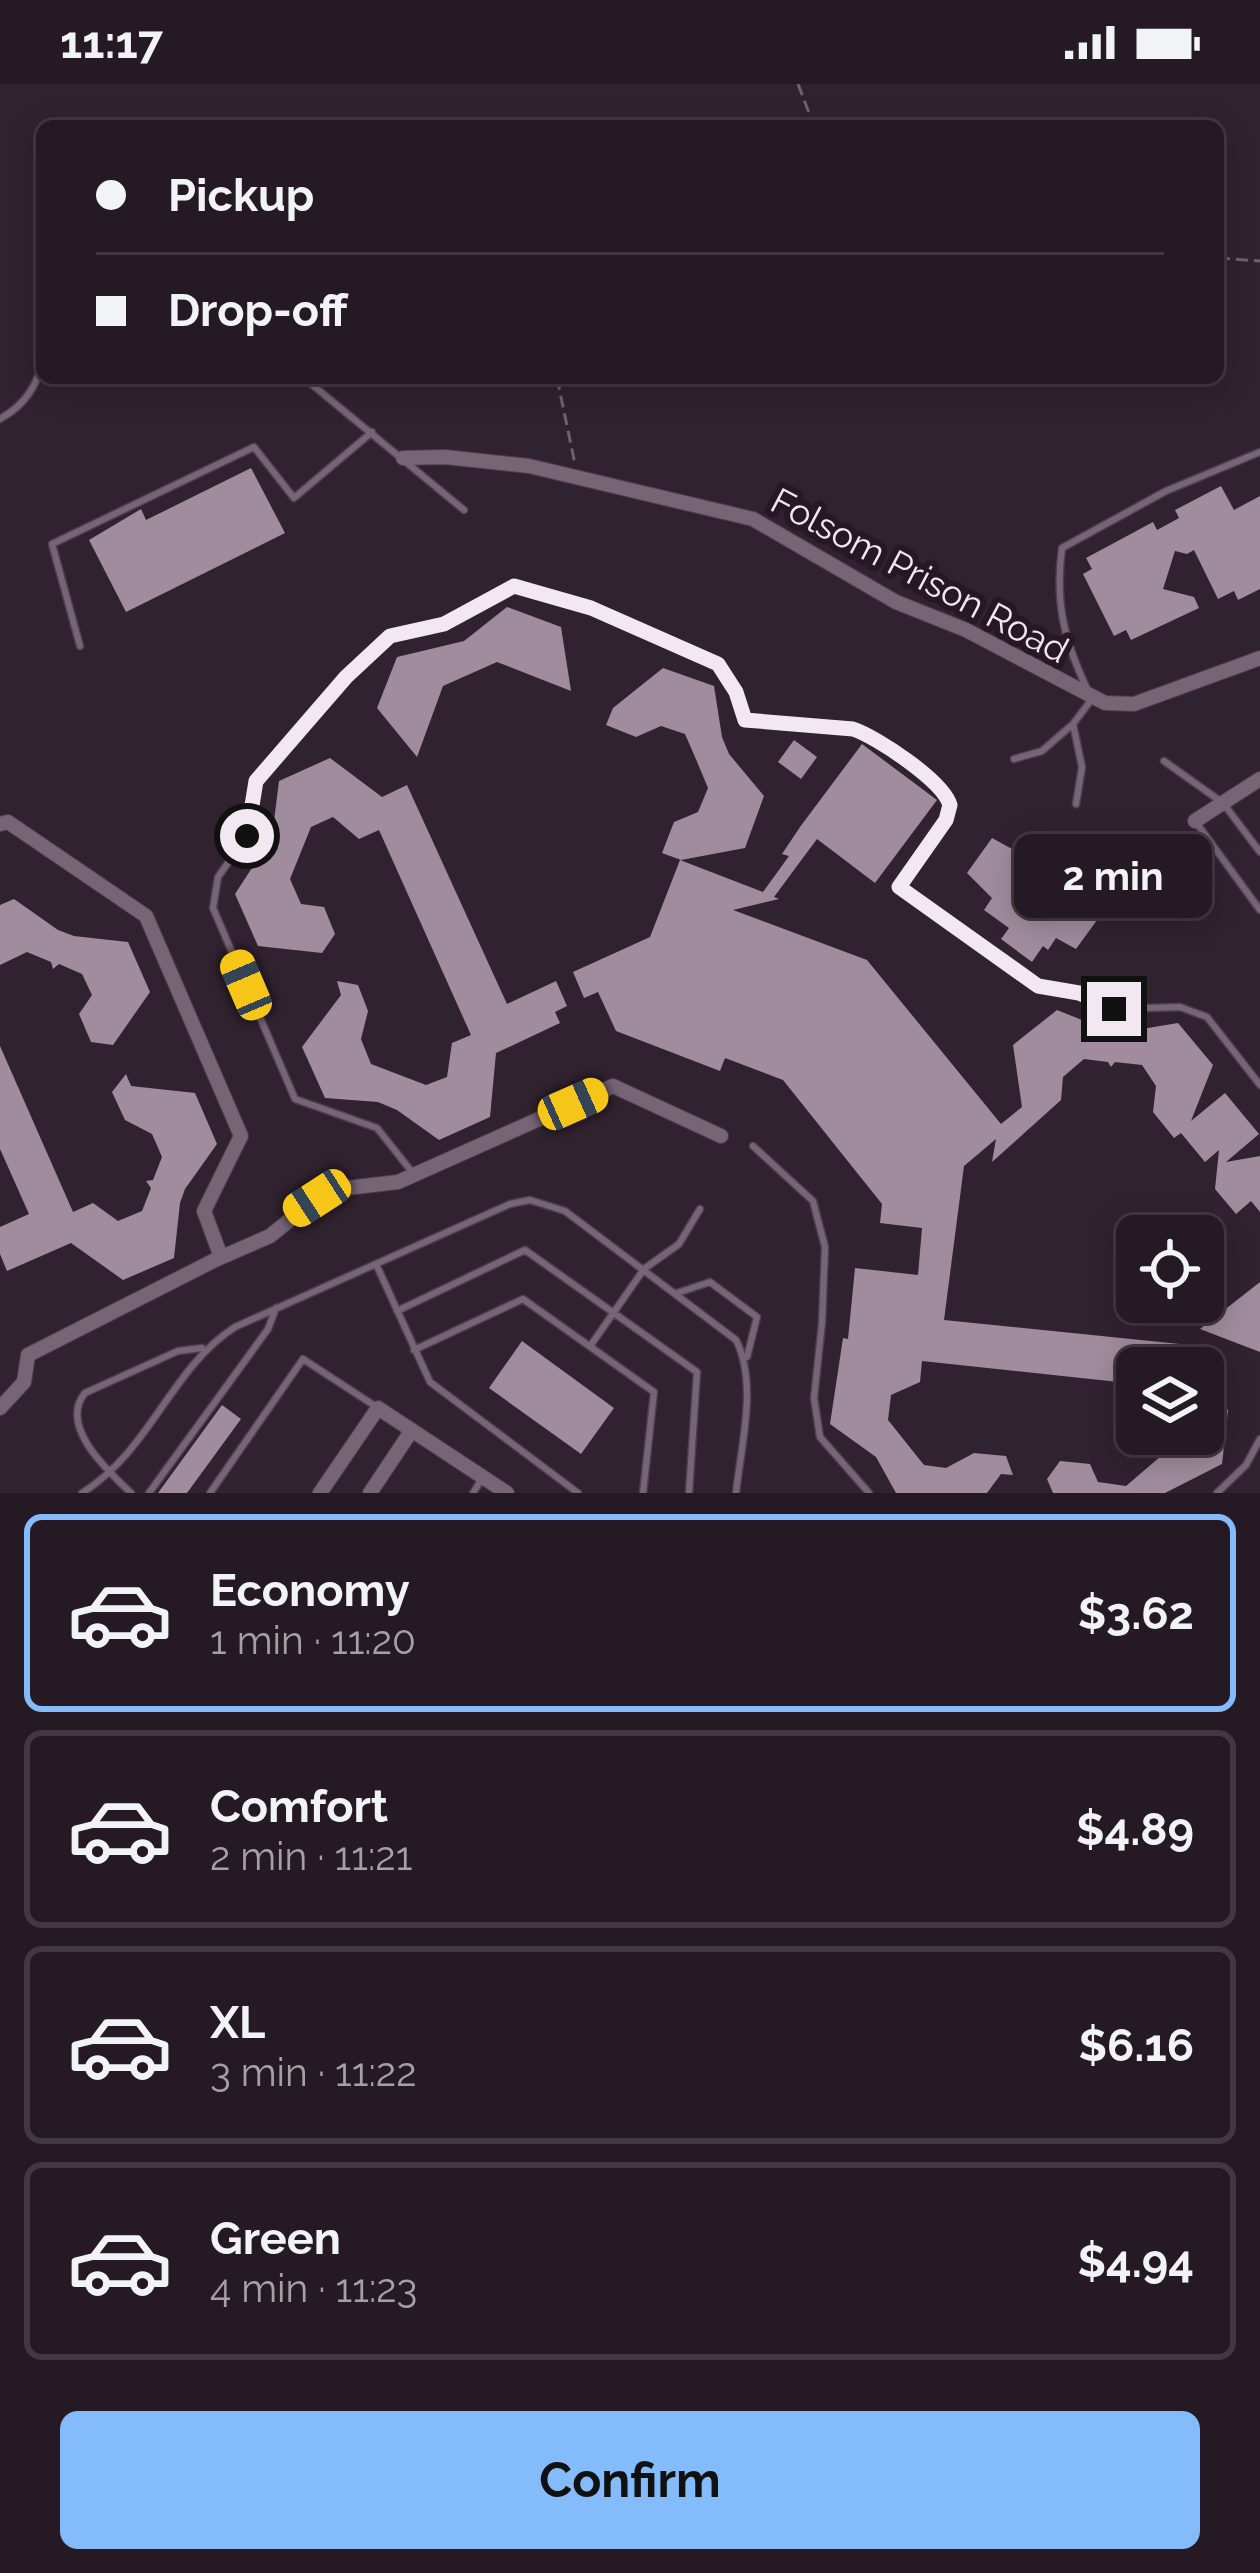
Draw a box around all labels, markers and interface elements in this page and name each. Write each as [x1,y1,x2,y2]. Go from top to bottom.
text: 11:17 [60,16,163,69]
text: Pickup [168,169,314,222]
text: Drop-off [168,284,348,337]
street label: Folsom Prison Road [764,479,1076,671]
route start [220,809,274,863]
callout: 2 min [1015,835,1213,919]
text: 2 min [1062,853,1164,899]
car [215,945,277,1025]
route end [1087,982,1141,1036]
car [533,1073,613,1135]
car [277,1163,357,1233]
map controls [1116,1215,1224,1455]
button: locate [1116,1215,1224,1323]
button: layers [1116,1347,1224,1455]
icon: car [66,1559,174,1667]
text: Economy [210,1564,410,1617]
text: $3.62 [1078,1587,1194,1640]
text: 1 min · 11:20 [210,1617,416,1663]
icon: car [66,1775,174,1883]
text: Comfort [210,1780,388,1833]
text: $4.89 [1076,1803,1194,1856]
text: 2 min · 11:21 [210,1833,412,1879]
icon: car [66,1991,174,2099]
text: XL [210,1996,265,2049]
text: $6.16 [1078,2019,1194,2072]
text: 3 min · 11:22 [210,2049,416,2095]
icon: car [66,2207,174,2315]
text: Green [210,2212,341,2265]
text: $4.94 [1077,2235,1194,2288]
text: 4 min · 11:23 [210,2265,417,2311]
button: Confirm [60,2411,1200,2549]

